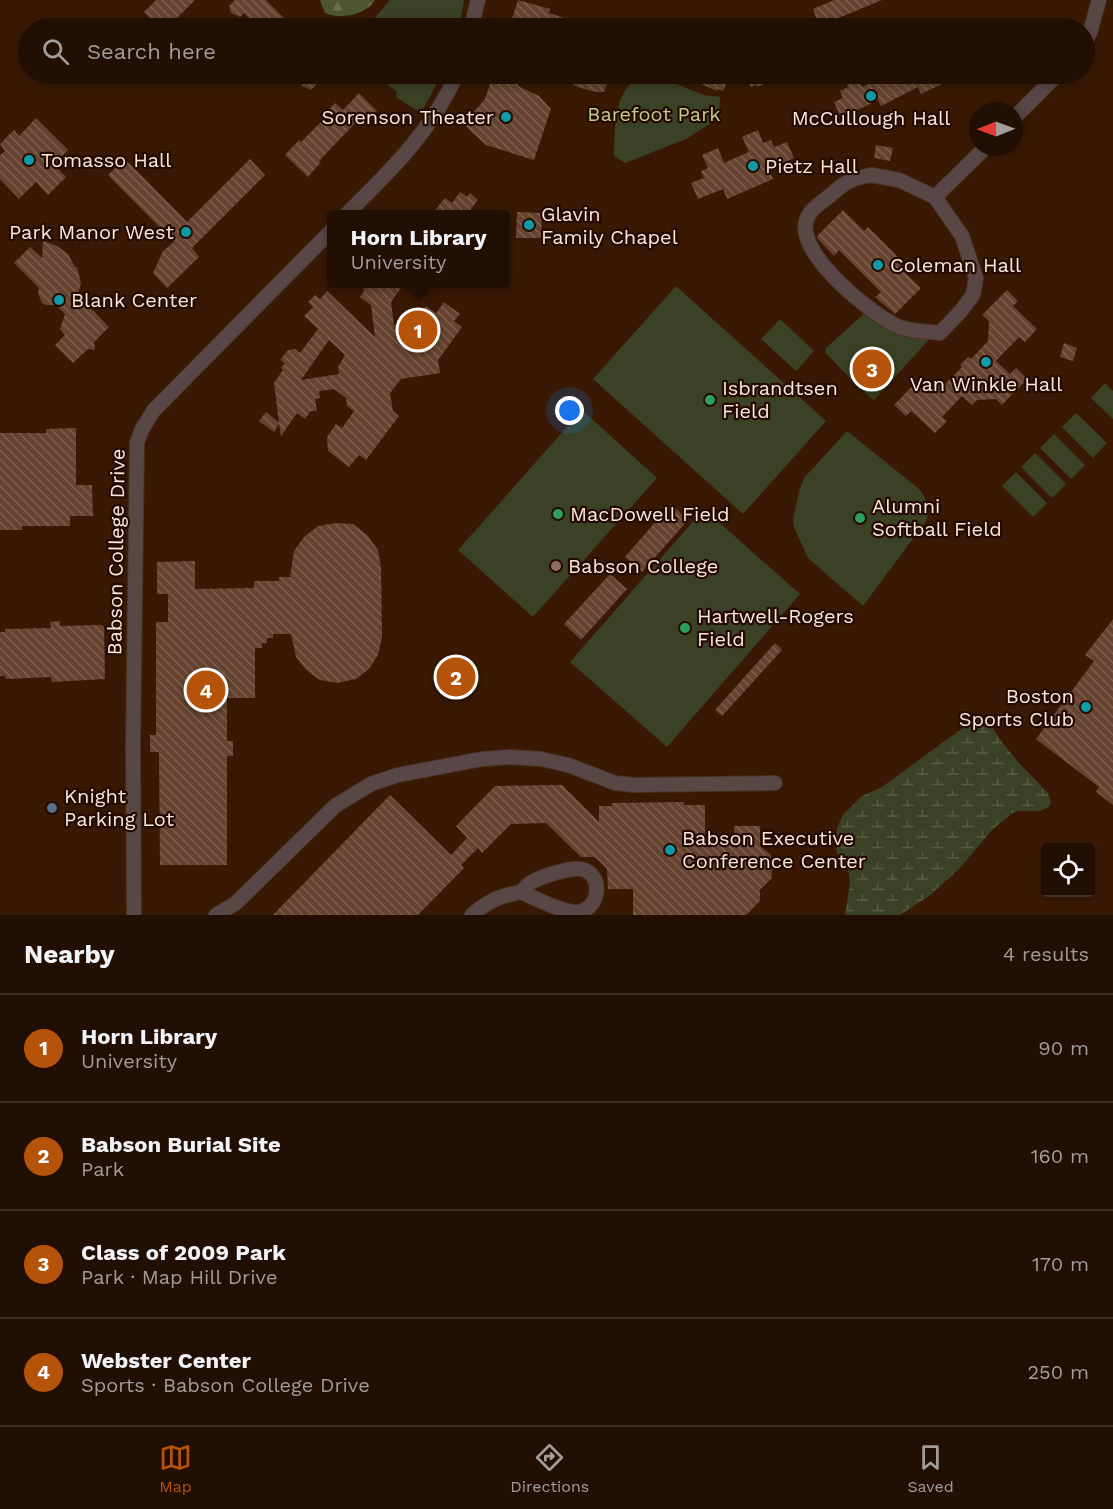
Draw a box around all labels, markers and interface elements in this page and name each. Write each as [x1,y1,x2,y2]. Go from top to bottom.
search box [18,18,1095,84]
icon: search [39,35,72,68]
text: Search here [87,39,216,64]
marker: McCullough Hall [864,89,878,103]
park label: Barefoot Park [587,102,721,126]
north arrow [969,102,1023,156]
place label: Sorenson Theater [322,105,494,129]
place label: McCullough Hall [792,106,950,130]
marker: Sorenson Theater [499,110,513,124]
place label: Tomasso Hall [41,148,171,172]
marker: Tomasso Hall [22,153,36,167]
place label: Pietz Hall [765,154,858,178]
marker: Pietz Hall [746,159,760,173]
place label: Glavin Family Chapel [541,202,678,249]
popup [327,210,510,288]
marker: Glavin Family Chapel [522,218,536,232]
place label: Park Manor West [9,220,175,244]
marker: Park Manor West [179,225,193,239]
text: Horn Library [350,225,487,250]
text: University [350,250,446,274]
place label: Coleman Hall [890,253,1021,277]
marker: Coleman Hall [871,258,885,272]
place label: Blank Center [71,288,197,312]
marker: Blank Center [52,293,66,307]
pin: 1 [398,308,438,352]
pin: 3 [852,346,892,392]
marker: Van Winkle Hall [979,355,993,369]
place label: Van Winkle Hall [910,372,1062,396]
place label: Isbrandtsen Field [722,376,838,423]
marker: Isbrandtsen Field [703,393,717,407]
your location [555,396,584,425]
street label: Babson College Drive [102,448,130,656]
place label: Alumni Softball Field [872,494,1002,541]
place label: MacDowell Field [570,502,730,526]
marker: MacDowell Field [551,507,565,521]
marker: Alumni Softball Field [853,511,867,525]
place label: Babson College [568,554,718,578]
marker: Babson College [549,559,563,573]
place label: Hartwell-Rogers Field [697,604,854,651]
marker: Hartwell-Rogers Field [678,621,692,635]
pin: 2 [436,654,476,700]
pin: 4 [186,668,226,712]
place label: Boston Sports Club [959,684,1074,731]
marker: Boston Sports Club [1079,700,1093,714]
place label: Knight Parking Lot [64,784,175,831]
marker: Knight Parking Lot [45,801,59,815]
place label: Babson Executive Conference Center [682,826,866,873]
marker: Babson Executive Conference Center [663,843,677,857]
map controls [1041,843,1095,897]
button: locate [1041,843,1095,897]
text: Nearby [24,939,115,969]
text: 4 results [1003,942,1089,966]
text: Horn Library [81,1024,217,1049]
text: 1 [39,1036,48,1060]
text: 90 m [1038,1036,1089,1060]
text: University [81,1049,177,1073]
text: Babson Burial Site [81,1132,281,1157]
text: 2 [38,1144,49,1168]
text: 160 m [1031,1144,1089,1168]
text: Park [81,1157,124,1181]
text: Class of 2009 Park [81,1240,286,1265]
text: 3 [38,1252,49,1276]
text: 170 m [1032,1252,1089,1276]
text: Park · Map Hill Drive [81,1265,277,1289]
text: Webster Center [81,1348,251,1373]
text: 4 [37,1360,50,1384]
text: 250 m [1027,1360,1089,1384]
text: Sports · Babson College Drive [81,1373,370,1397]
tab: Map [159,1441,192,1496]
tab: Directions [510,1441,589,1496]
tab: Saved [907,1441,954,1496]

